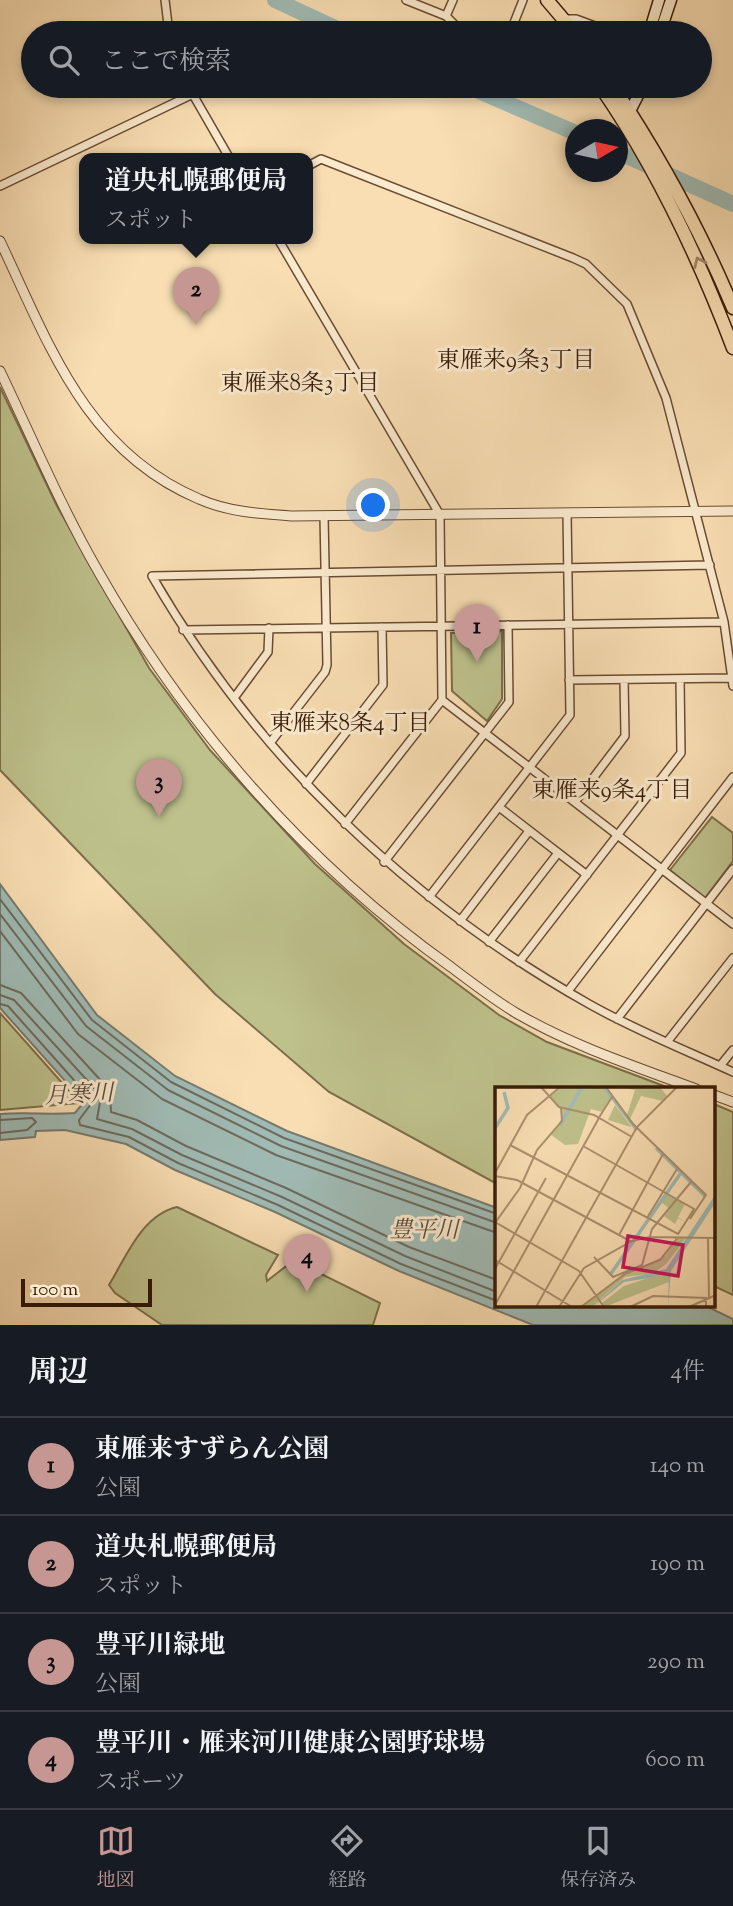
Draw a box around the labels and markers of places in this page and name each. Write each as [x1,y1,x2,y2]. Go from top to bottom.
pin: 2 [173,267,219,325]
pin: 1 [454,604,500,662]
pin: 3 [136,759,182,817]
pin: 4 [284,1234,330,1292]

